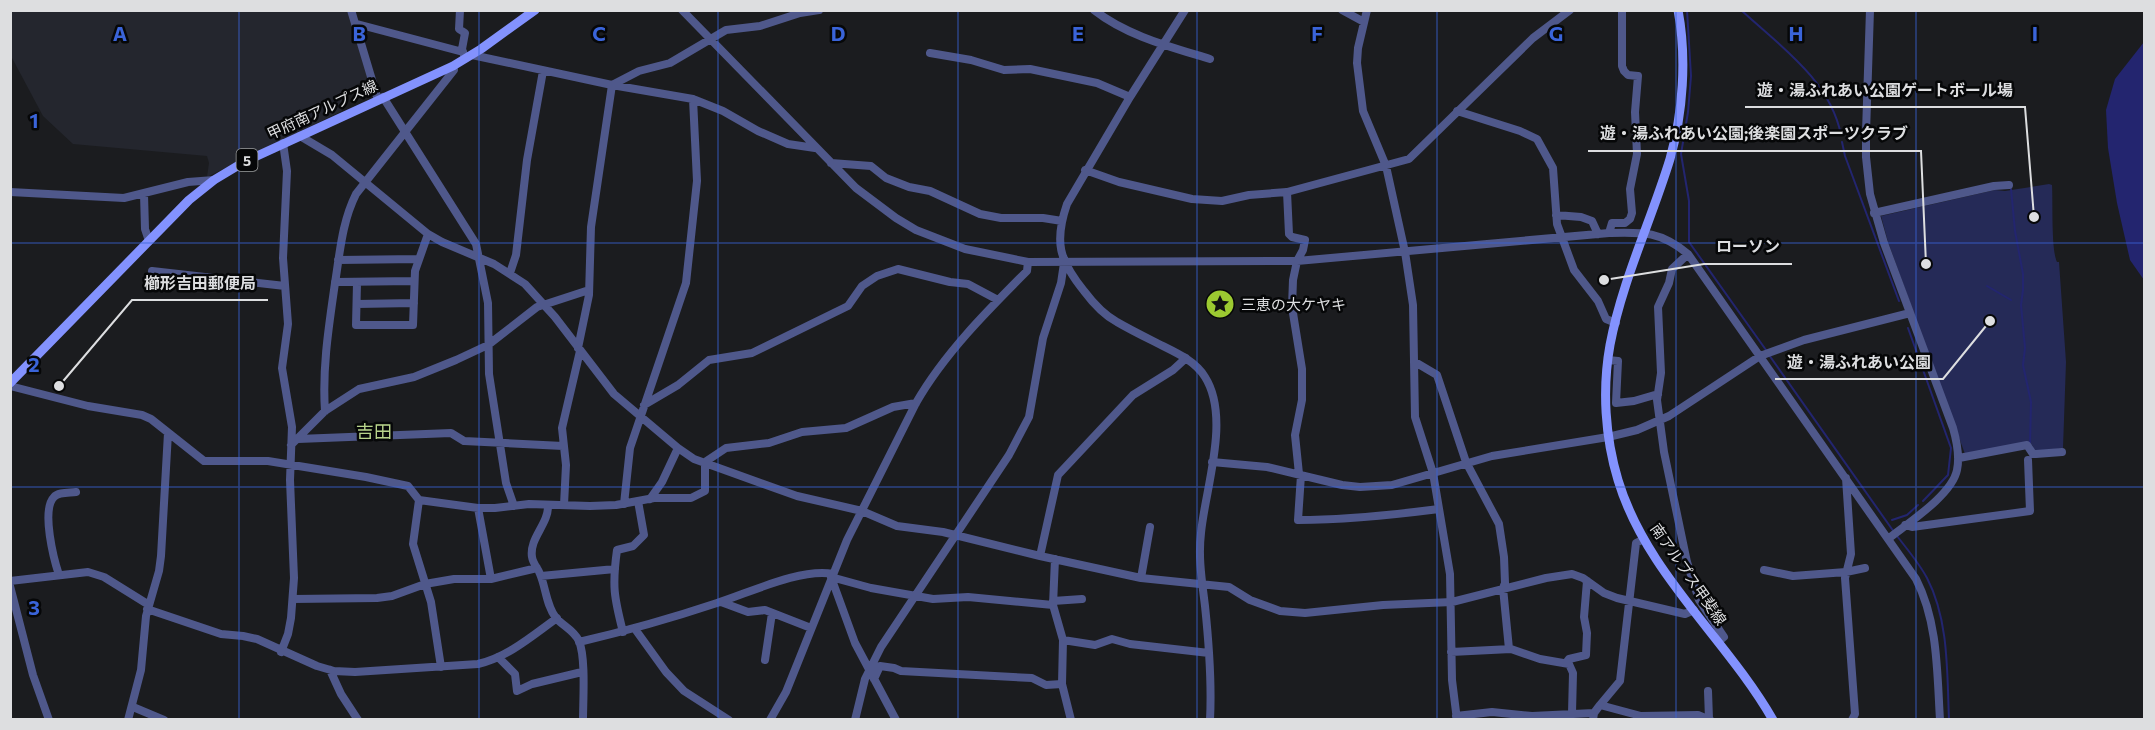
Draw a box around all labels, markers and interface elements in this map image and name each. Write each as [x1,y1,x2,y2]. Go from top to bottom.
text: A [113,21,127,45]
text: B [352,21,366,45]
text: C [592,21,606,45]
text: D [831,21,845,45]
text: E [1072,21,1084,45]
text: F [1311,21,1323,45]
text: G [1549,21,1563,45]
text: H [1789,21,1804,45]
text: I [2032,21,2038,45]
callout: 遊・湯ふれあい公園ゲートボール場 [1745,73,2025,107]
street label: 甲府南アルプス線 [264,76,380,142]
text: 遊・湯ふれあい公園ゲートボール場 [1757,80,2013,99]
text: 1 [29,108,39,132]
callout: 遊・湯ふれあい公園;後楽園スポーツクラブ [1588,117,1921,151]
text: 遊・湯ふれあい公園;後楽園スポーツクラブ [1600,123,1908,142]
road number: 5 [236,149,258,171]
callout: ローソン [1704,230,1792,264]
text: ローソン [1716,236,1780,255]
callout: 櫛形吉田郵便局 [132,266,268,300]
text: 櫛形吉田郵便局 [144,273,256,292]
place icon: 三恵の大ケヤキ [1204,288,1236,320]
place label: 三恵の大ケヤキ [1241,295,1346,313]
callout: 遊・湯ふれあい公園 [1775,345,1943,379]
text: 2 [28,352,40,376]
text: 遊・湯ふれあい公園 [1787,352,1931,371]
district label: 吉田 [356,420,392,442]
street label: 南アルプス甲斐線 [1647,520,1731,628]
text: 3 [28,595,40,619]

